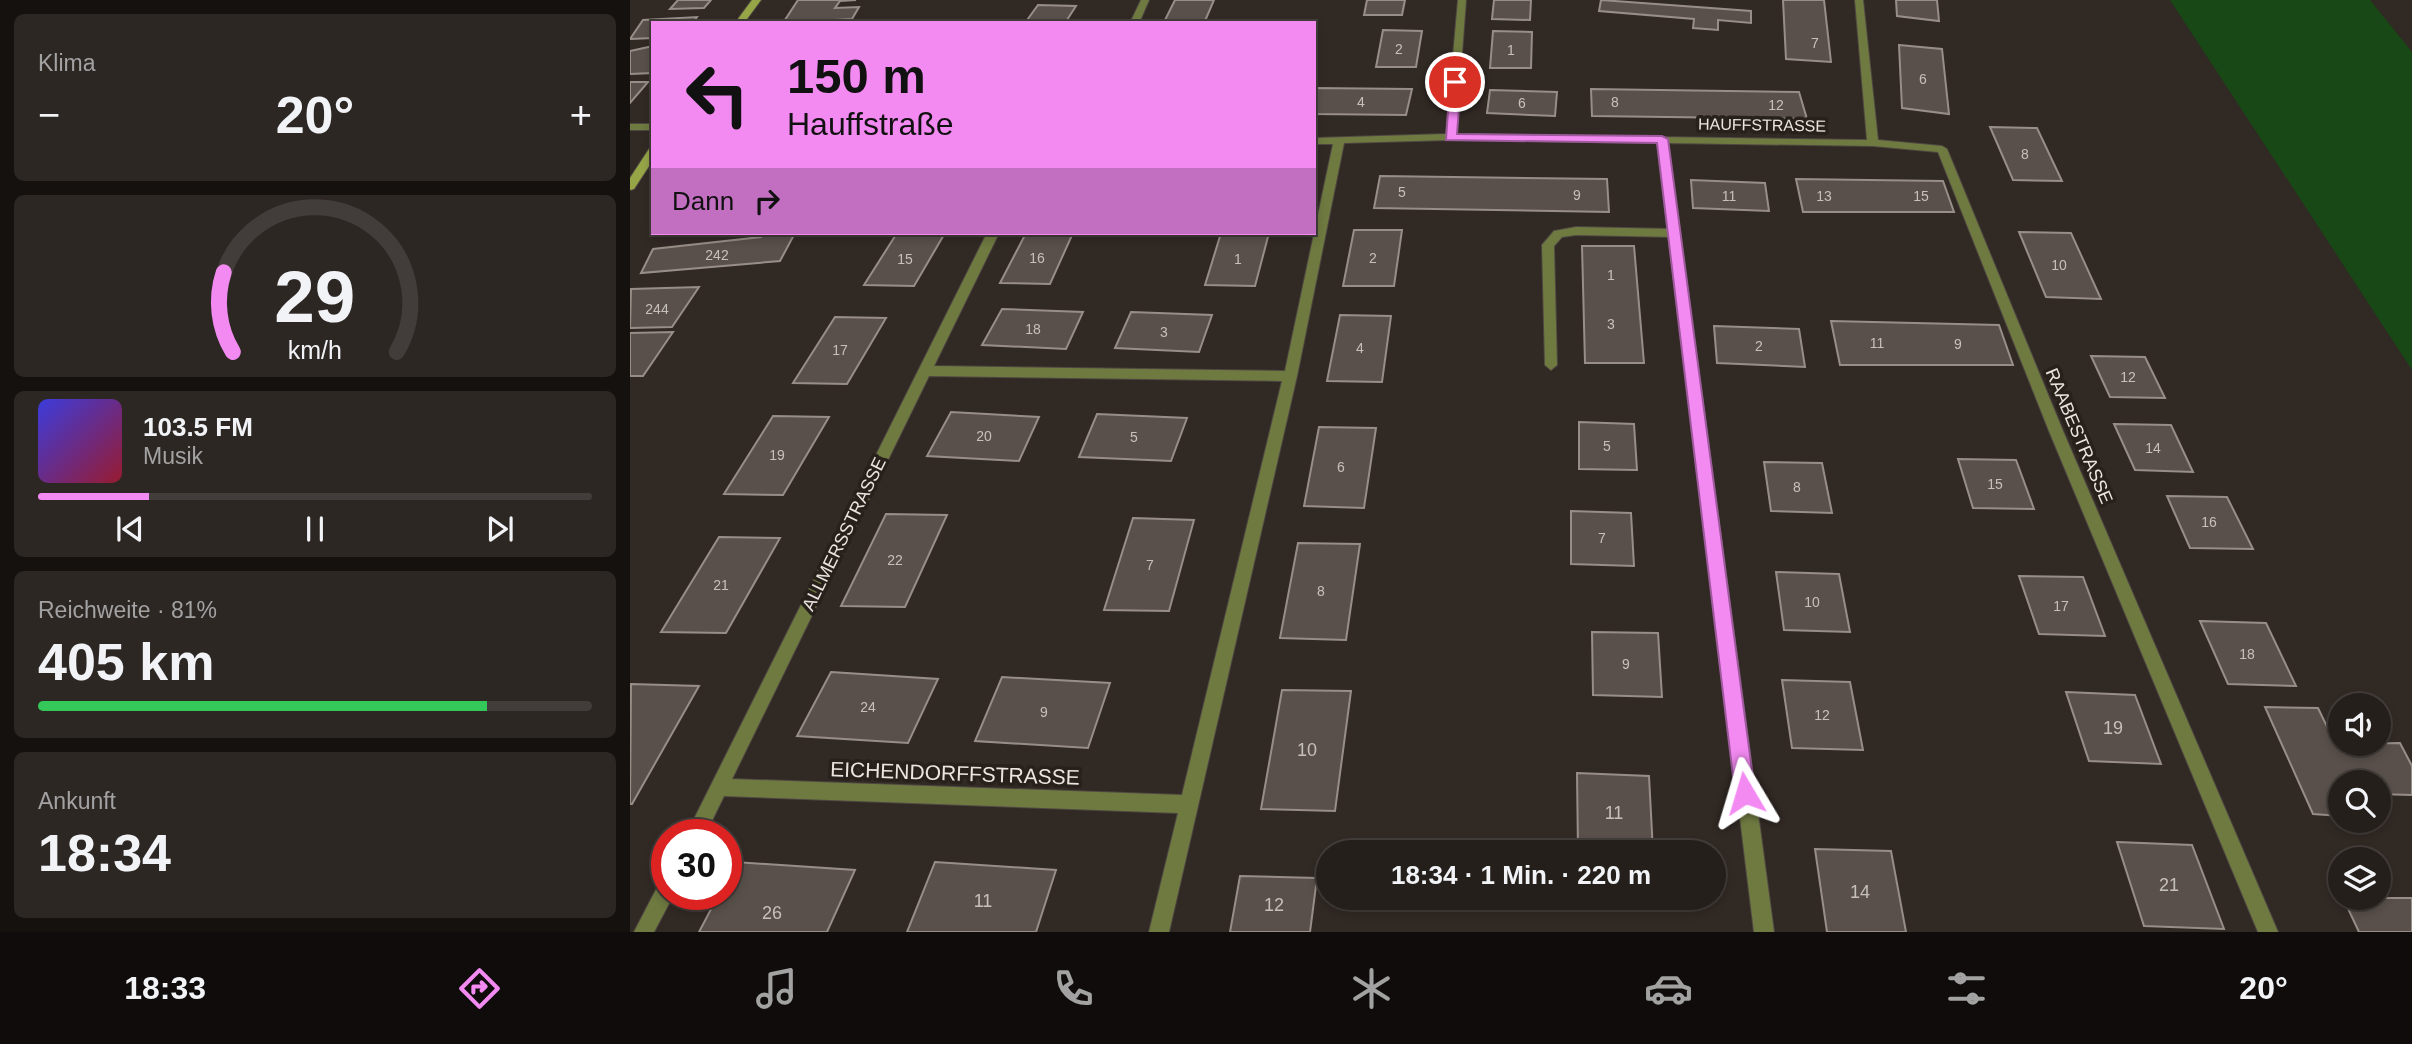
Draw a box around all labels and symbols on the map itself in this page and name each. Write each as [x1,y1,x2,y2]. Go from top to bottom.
house number: 7 [1811,35,1819,51]
house number: 2 [1395,41,1403,57]
house number: 1 [1507,42,1515,58]
pin [1425,52,1485,112]
house number: 6 [1919,71,1927,87]
house number: 4 [1357,94,1365,110]
house number: 8 [1611,94,1619,110]
house number: 6 [1518,95,1526,111]
house number: 12 [1768,97,1784,113]
street label: HAUFFSTRASSE [1698,115,1826,135]
house number: 8 [2021,146,2029,162]
house number: 5 [1398,184,1406,200]
house number: 9 [1573,187,1581,203]
house number: 11 [1722,188,1736,204]
house number: 13 [1816,188,1832,204]
house number: 15 [1913,188,1929,204]
house number: 242 [705,247,729,263]
house number: 16 [1029,250,1045,266]
house number: 2 [1369,250,1377,266]
house number: 15 [897,251,913,267]
house number: 1 [1234,251,1242,267]
house number: 10 [2051,257,2067,273]
house number: 1 [1607,267,1615,283]
house number: 244 [645,301,669,317]
house number: 3 [1607,316,1615,332]
house number: 18 [1025,321,1041,337]
house number: 3 [1160,324,1168,340]
house number: 11 [1870,335,1884,351]
house number: 9 [1954,336,1962,352]
house number: 2 [1755,338,1763,354]
house number: 4 [1356,340,1364,356]
house number: 17 [832,342,848,358]
street label: RAABESTRASSE [2041,365,2117,507]
house number: 12 [2120,369,2136,385]
house number: 20 [976,428,992,444]
house number: 5 [1130,429,1138,445]
house number: 5 [1603,438,1611,454]
house number: 14 [2145,440,2161,456]
house number: 19 [769,447,785,463]
street label: ALLMERSSTRASSE [798,454,890,614]
house number: 6 [1337,459,1345,475]
house number: 15 [1987,476,2003,492]
house number: 8 [1793,479,1801,495]
house number: 16 [2201,514,2217,530]
house number: 7 [1598,530,1606,546]
house number: 22 [887,552,903,568]
house number: 7 [1146,557,1154,573]
house number: 21 [713,577,729,593]
house number: 8 [1317,583,1325,599]
house number: 10 [1804,594,1820,610]
house number: 17 [2053,598,2069,614]
house number: 18 [2239,646,2255,662]
house number: 9 [1622,656,1630,672]
house number: 24 [860,699,876,715]
house number: 9 [1040,704,1048,720]
house number: 12 [1814,707,1830,723]
house number: 19 [2103,718,2123,738]
house number: 10 [1297,740,1317,760]
position arrow [1708,756,1782,830]
street label: EICHENDORFFSTRASSE [830,757,1080,789]
house number: 11 [1605,803,1623,823]
speed limit sign: 30 [651,819,742,910]
house number: 21 [2159,875,2179,895]
house number: 14 [1850,882,1870,902]
house number: 11 [974,891,992,911]
house number: 12 [1264,895,1284,915]
house number: 26 [762,903,782,923]

